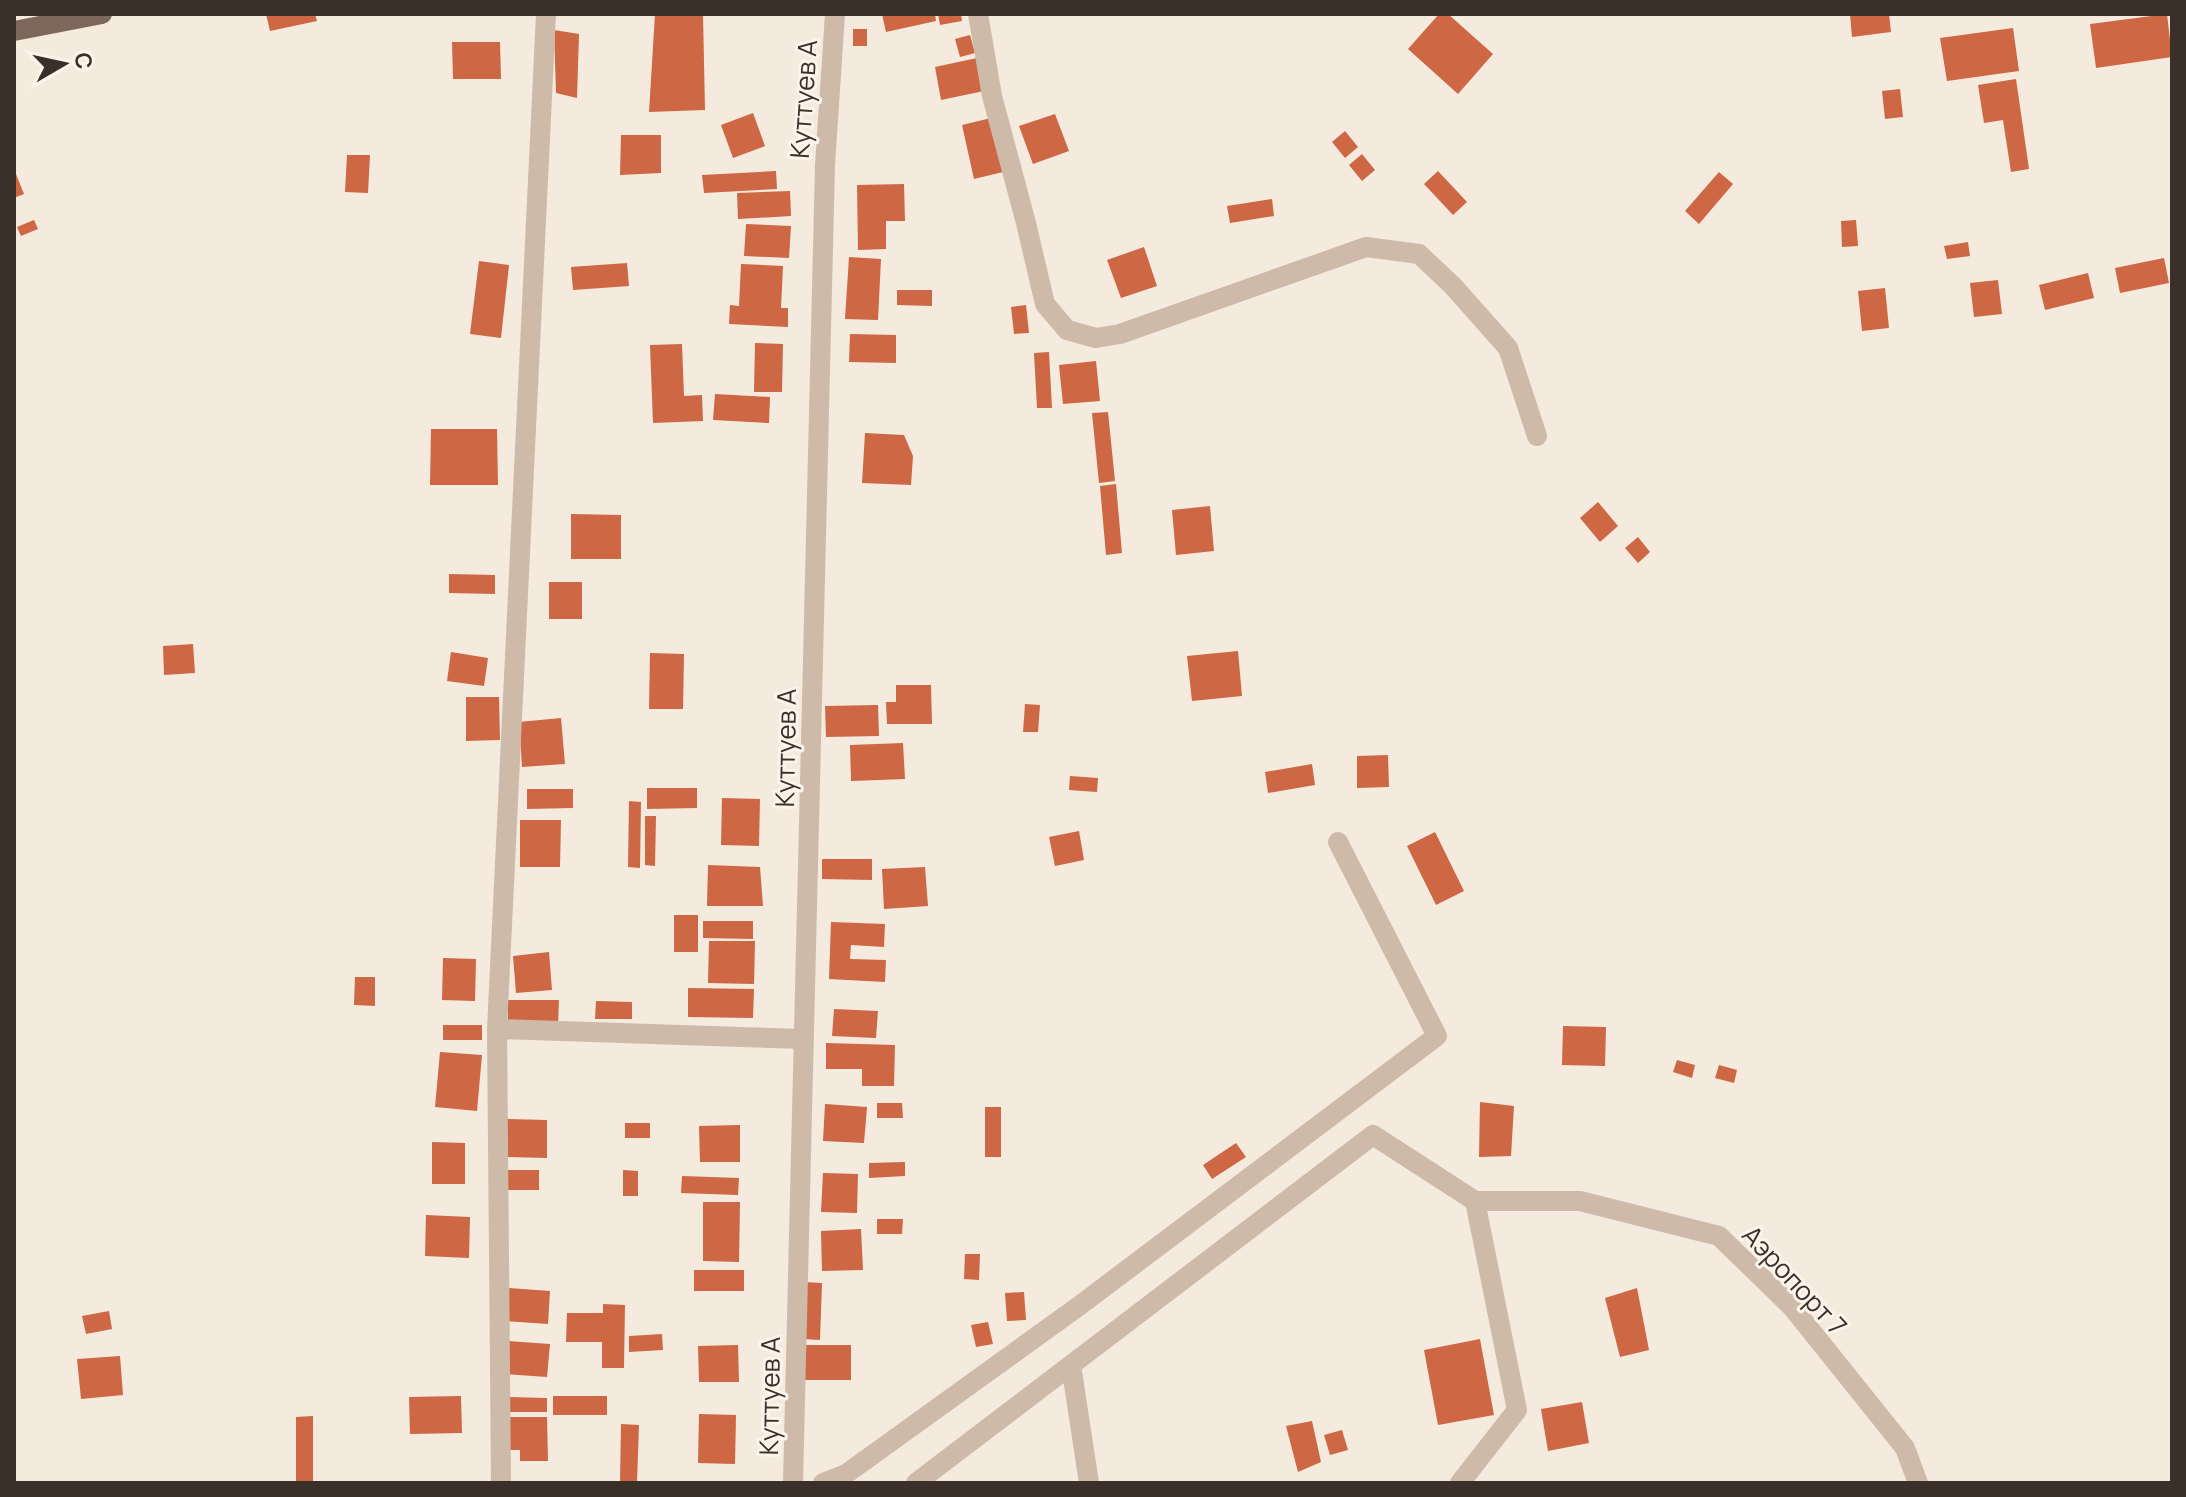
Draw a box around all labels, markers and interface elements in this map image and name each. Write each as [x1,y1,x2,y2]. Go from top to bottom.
north arrow [24,24,104,104]
street label: Куттуев А [781,39,825,159]
text: С [68,50,100,71]
street label: Куттуев А [766,688,804,808]
street label: Аэропорт 7 [1735,1217,1855,1343]
street label: Куттуев А [750,1336,788,1456]

